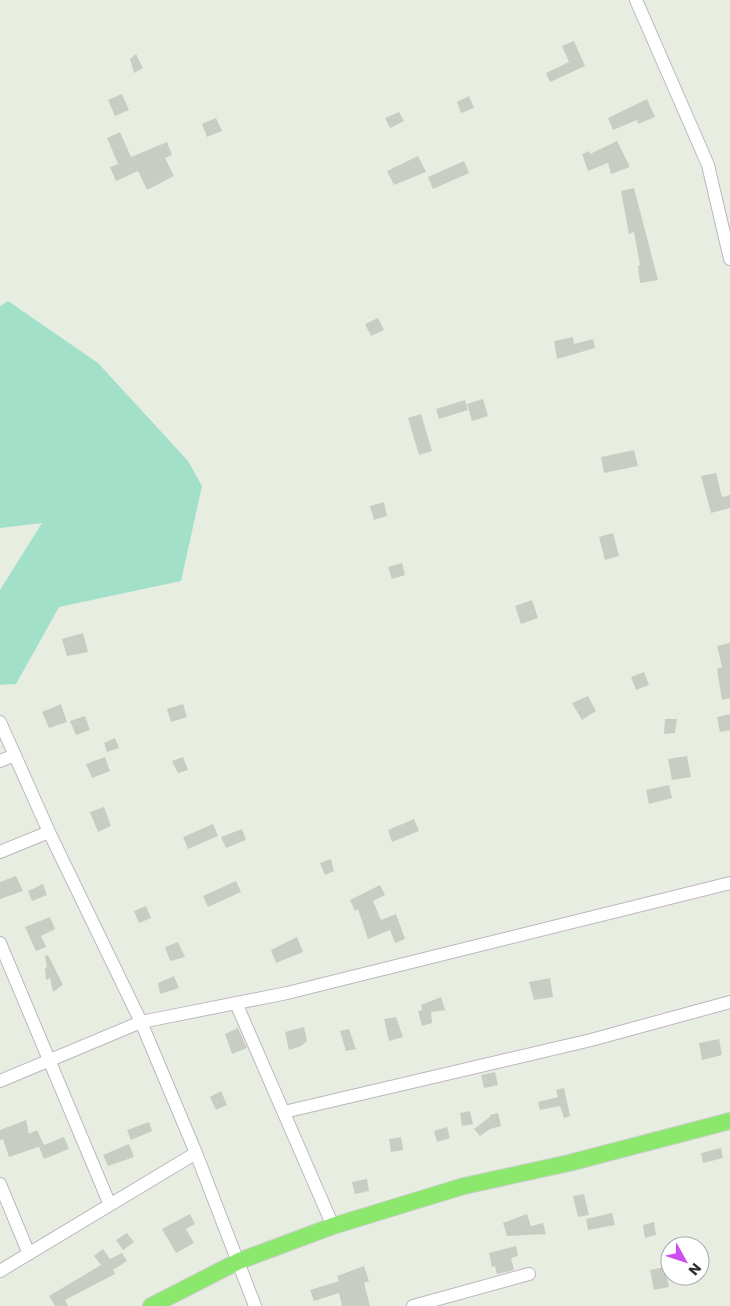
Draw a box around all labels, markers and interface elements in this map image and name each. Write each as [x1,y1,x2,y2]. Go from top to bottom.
north arrow [660,1236,710,1286]
text: N [684,1259,706,1280]

